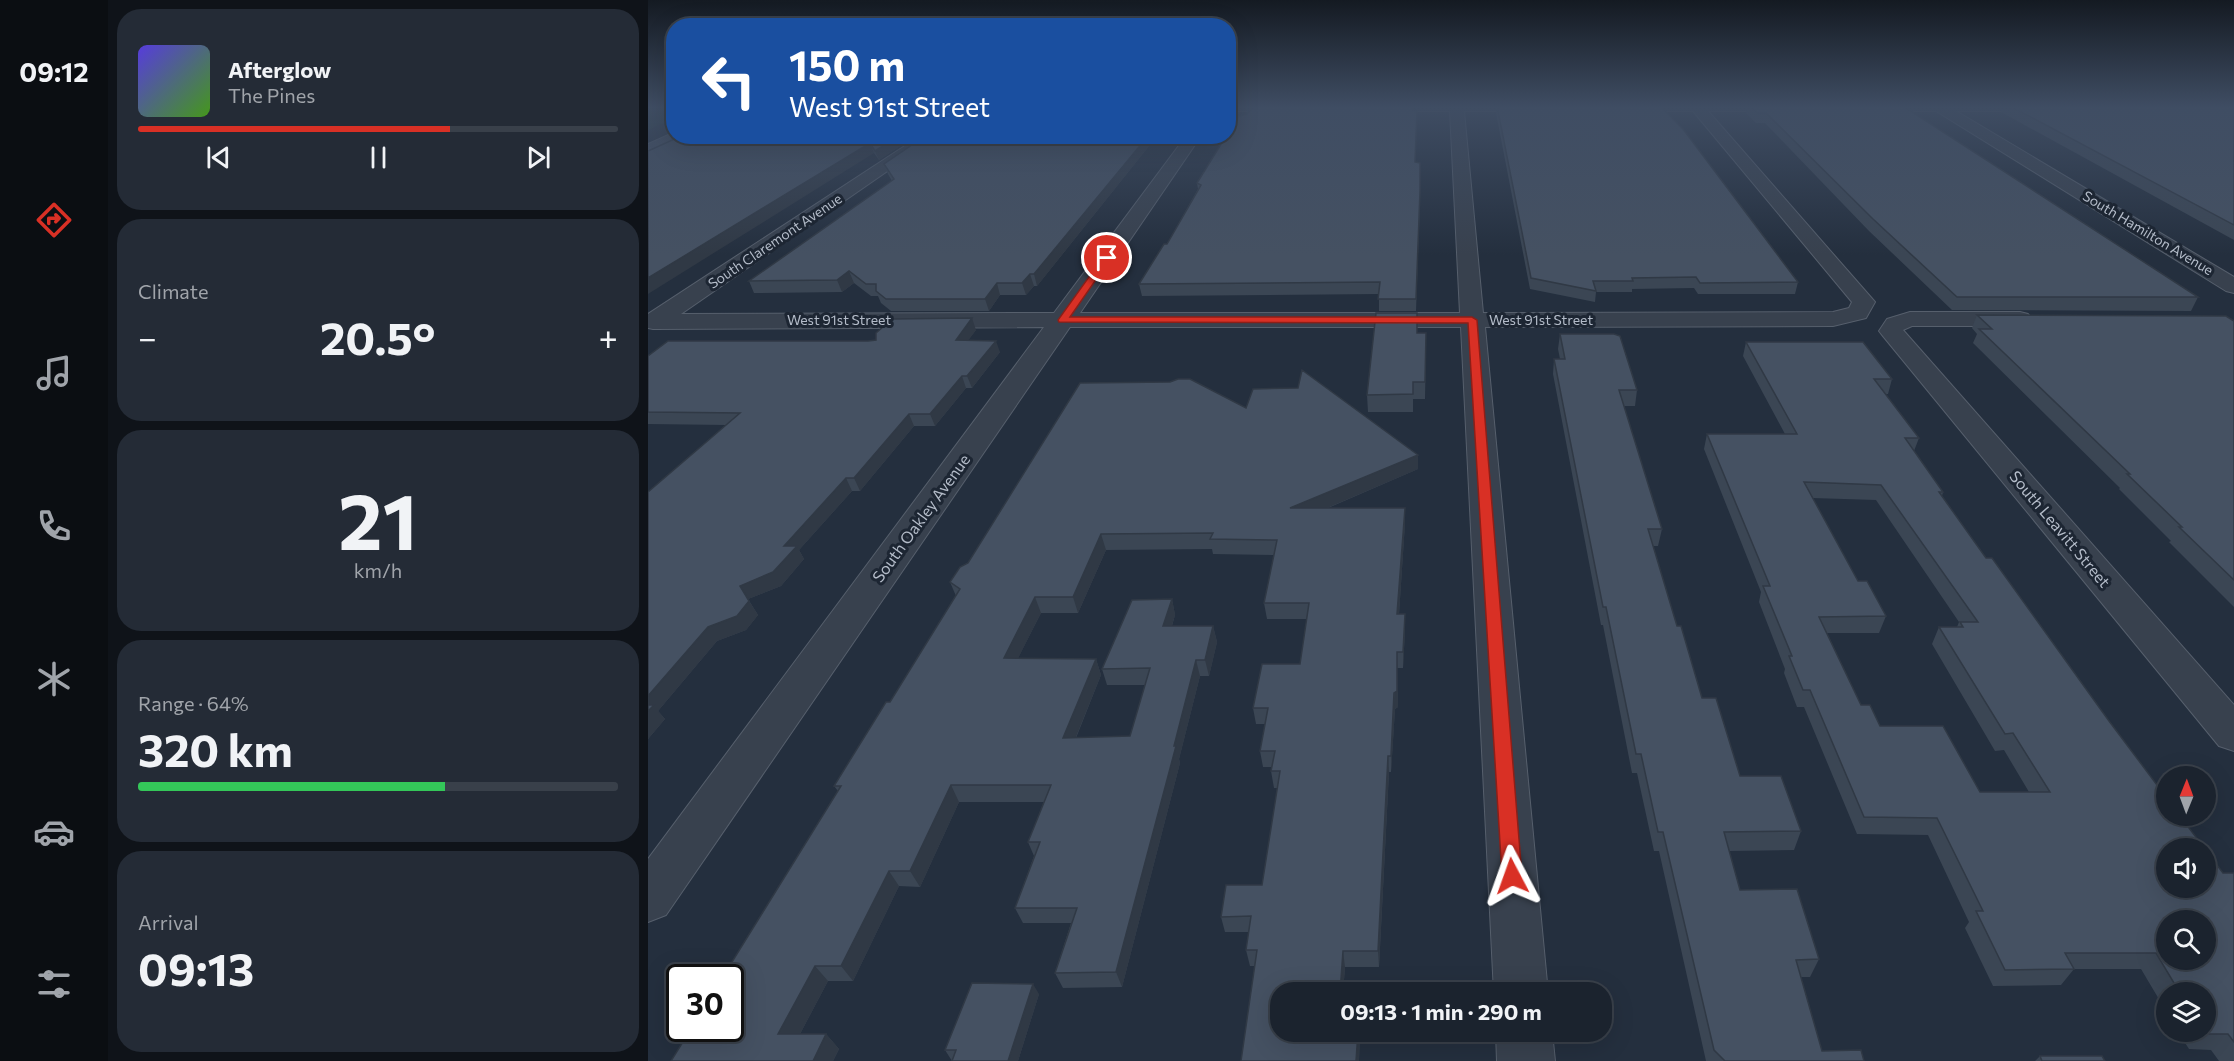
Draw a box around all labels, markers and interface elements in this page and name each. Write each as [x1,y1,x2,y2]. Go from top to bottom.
text: 150 m [789,38,905,90]
icon: left [690,42,768,120]
text: 09:12 [19,55,89,88]
text: Afterglow [228,56,331,83]
text: The Pines [228,83,315,107]
text: West 91st Street [789,90,990,123]
icon: previous [202,141,235,174]
icon: pause [362,141,395,174]
icon: next [522,141,555,174]
street label: South Hamilton Avenue [2080,187,2217,278]
street label: South Claremont Avenue [705,189,845,292]
icon: directions [33,199,75,241]
pin [1081,232,1132,283]
icon: arrive [1090,241,1123,274]
text: Climate [138,279,208,303]
text: 20.5° [320,309,435,364]
street label: West 91st Street [787,311,891,328]
street label: West 91st Street [1489,311,1593,328]
text: − [138,316,157,357]
text: + [599,316,618,357]
icon: music [33,352,75,394]
street label: South Oakley Avenue [868,450,973,585]
street label: South Leavitt Street [2006,467,2115,591]
text: 21 [338,471,418,566]
icon: phone [33,505,75,547]
text: km/h [354,558,402,582]
icon: climate [33,658,75,700]
text: Range · 64% [138,691,249,715]
text: 320 km [138,721,293,776]
north arrow [2156,766,2216,826]
map controls [2156,766,2216,1042]
icon: car [33,811,75,853]
button: sound [2156,838,2216,898]
position arrow [1480,844,1544,908]
text: Arrival [138,910,199,934]
button: search [2156,910,2216,970]
text: 09:13 [138,940,254,995]
icon: filters [33,963,75,1005]
speed limit sign: 30 [666,964,744,1042]
button: layers [2156,982,2216,1042]
text: 09:13 · 1 min · 290 m [1340,998,1542,1025]

